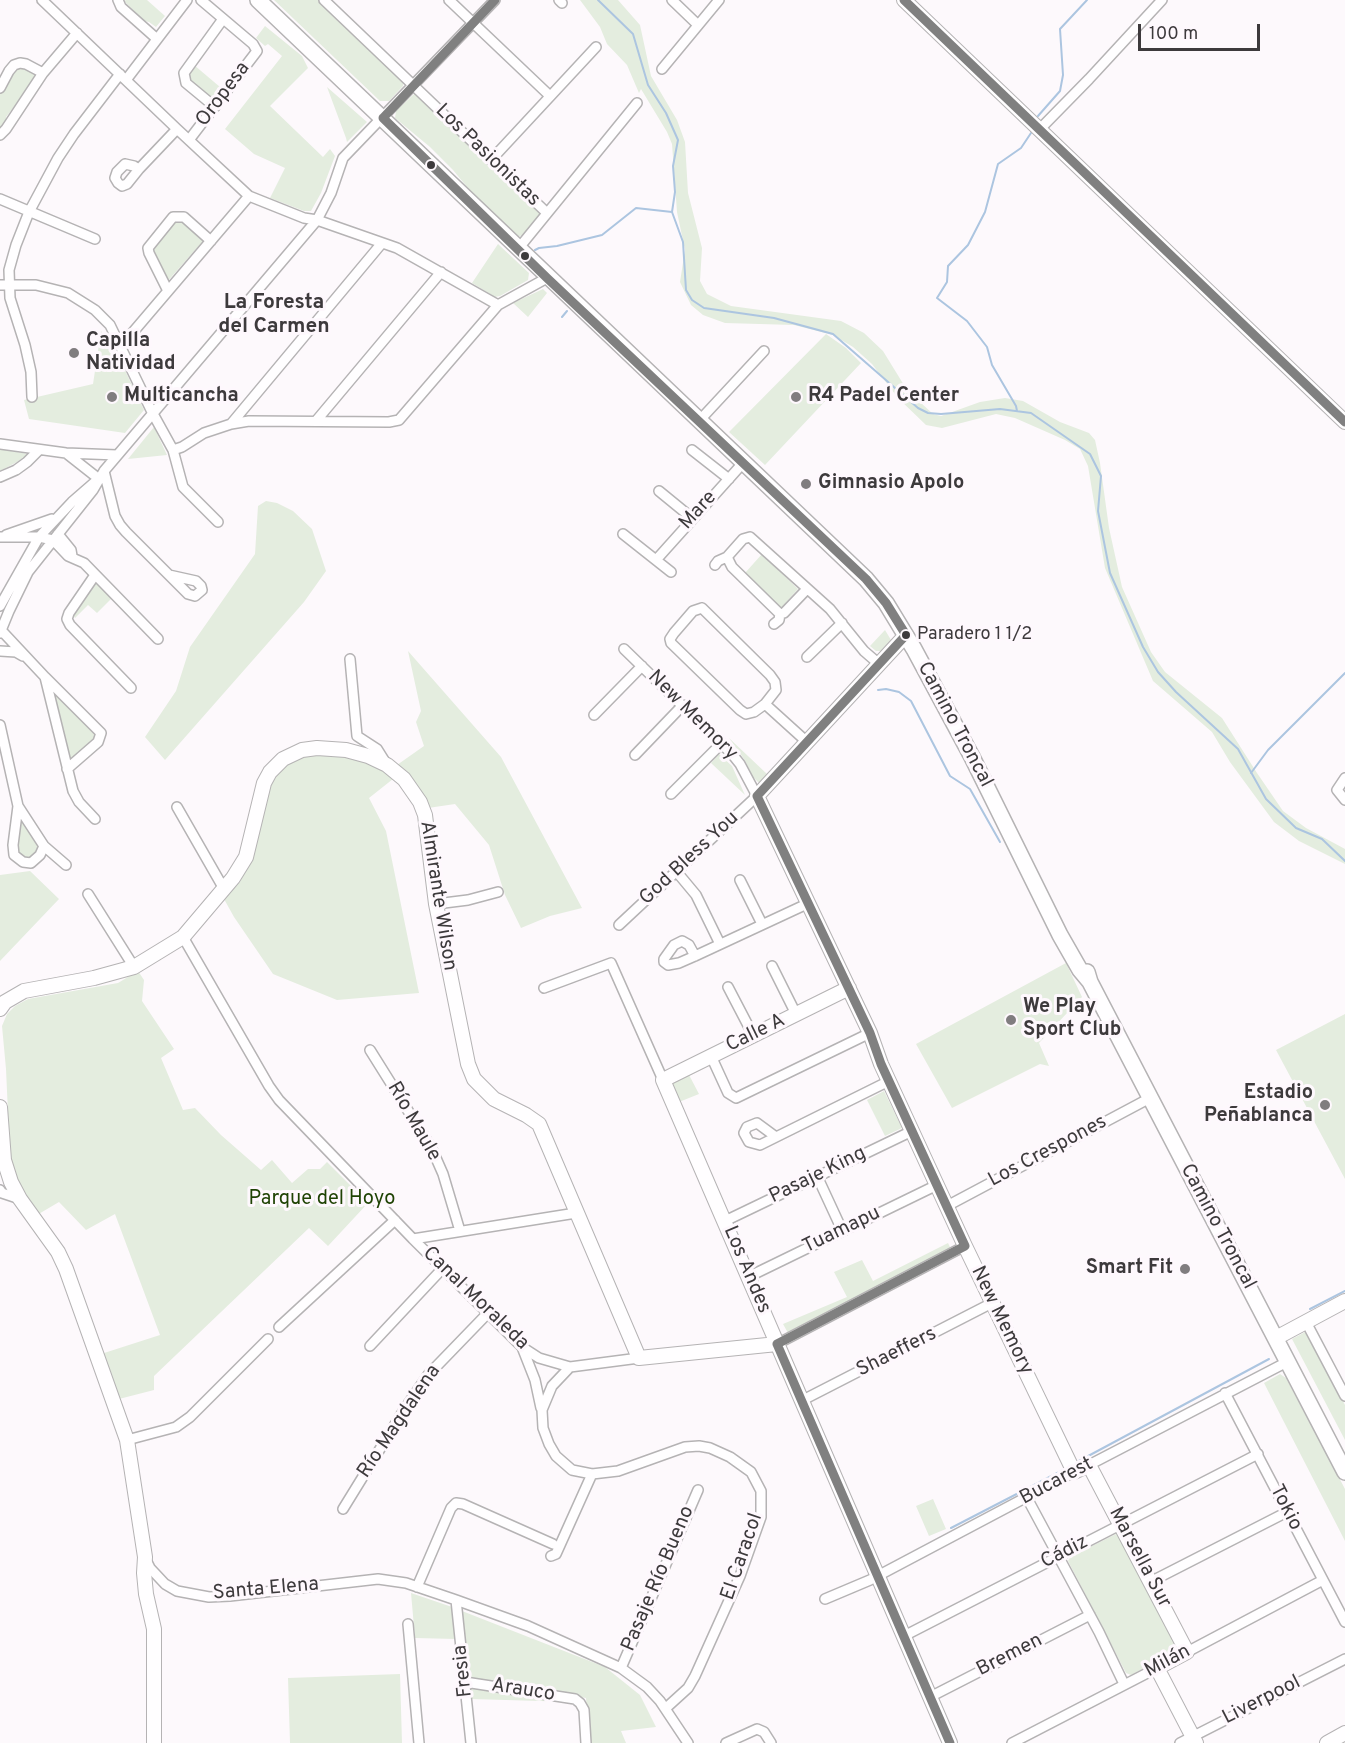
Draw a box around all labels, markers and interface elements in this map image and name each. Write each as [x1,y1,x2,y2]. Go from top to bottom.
scale bar [1141,12,1262,50]
text: 100 m [1149,23,1198,46]
street label: Oropesa [192,58,256,132]
street label: Los Pasionistas [429,100,545,212]
unlabelled marker [425,159,437,171]
unlabelled marker [519,250,531,262]
district label: La Foresta del Carmen [218,291,330,341]
place label: Capilla Natividad [86,330,175,377]
marker: Capilla Natividad [67,346,81,360]
place label: Multicancha [124,385,239,409]
place label: R4 Padel Center [808,385,959,409]
marker: Multicancha [105,390,119,404]
marker: R4 Padel Center [789,390,803,404]
place label: Gimnasio Apolo [818,472,964,496]
marker: Gimnasio Apolo [799,477,813,491]
street label: Mare [675,487,723,535]
place label: Paradero 1 1/2 [917,624,1032,646]
marker: Paradero 1 1/2 [900,629,912,641]
street label: Camino Troncal [911,658,997,792]
street label: New Memory [642,666,742,766]
street label: God Bless You [635,807,745,911]
street label: Almirante Wilson [413,819,461,973]
place label: We Play Sport Club [1023,996,1121,1043]
street label: Calle A [722,1009,790,1059]
marker: We Play Sport Club [1004,1013,1018,1027]
street label: Río Maule [381,1078,445,1166]
place label: Estadio Peñablanca [1204,1082,1313,1129]
marker: Estadio Peñablanca [1318,1098,1332,1112]
street label: Los Crespones [985,1111,1111,1193]
street label: Pasaje King [766,1142,870,1210]
street label: Camino Troncal [1174,1160,1260,1294]
park label: Parque del Hoyo [249,1188,395,1212]
street label: Tuamapu [799,1202,885,1260]
street label: Los Andes [717,1223,775,1317]
street label: Canal Moraleda [417,1242,533,1356]
place label: Smart Fit [1086,1257,1173,1281]
marker: Smart Fit [1178,1262,1192,1276]
street label: New Memory [964,1263,1038,1379]
street label: Shaeffers [853,1323,941,1383]
street label: Río Magdalena [353,1361,447,1483]
street label: Bucarest [1016,1453,1098,1511]
street label: Tokio [1263,1481,1307,1535]
street label: Pasaje Río Bueno [618,1503,700,1655]
street label: Marsella Sur [1102,1504,1176,1612]
street label: El Caracol [717,1510,769,1604]
street label: Cádiz [1037,1531,1093,1575]
street label: Santa Elena [212,1573,320,1607]
street label: Bremen [973,1629,1047,1683]
street label: Milán [1141,1640,1195,1684]
street label: Fresia [449,1644,479,1698]
street label: Liverpool [1219,1671,1305,1731]
street label: Arauco [490,1674,556,1708]

